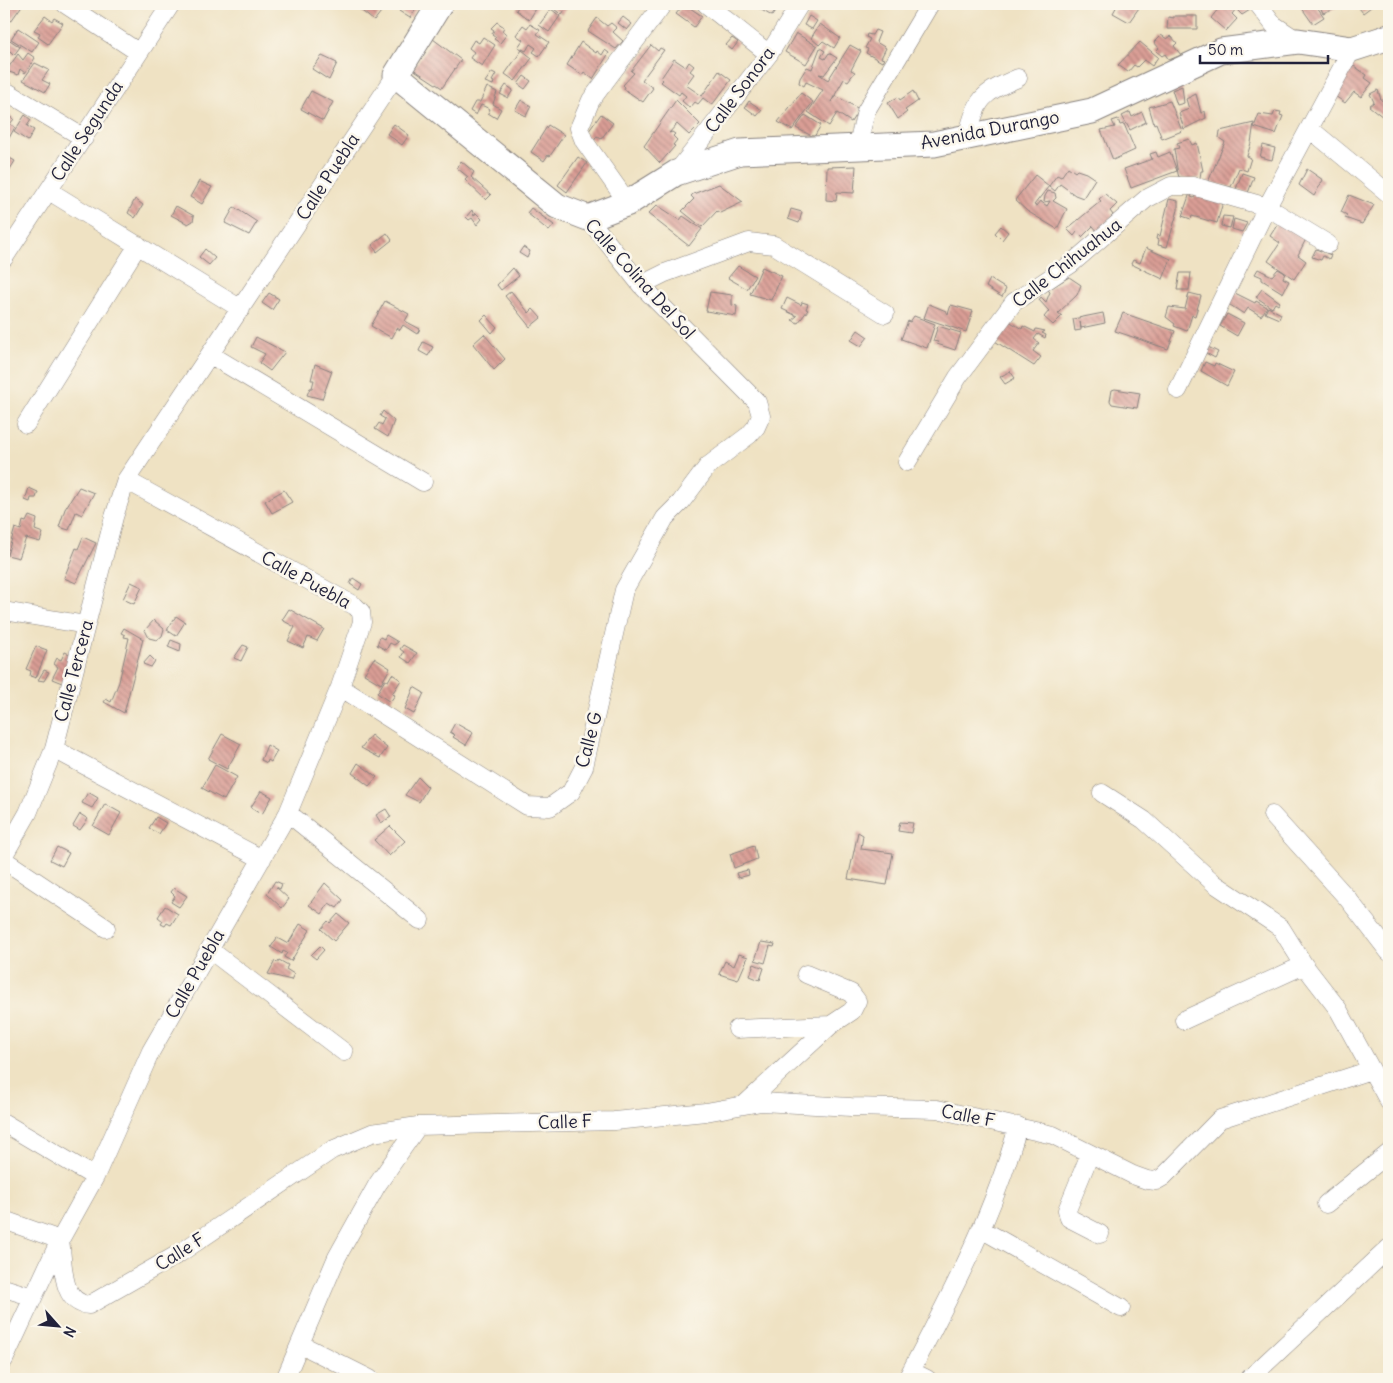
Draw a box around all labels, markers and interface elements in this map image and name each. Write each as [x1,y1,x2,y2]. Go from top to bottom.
scale bar [1200,32,1328,64]
text: 50 m [1208,40,1243,59]
street label: Calle Sonora [700,42,780,137]
street label: Calle Segunda [45,76,128,185]
street label: Avenida Durango [919,105,1061,154]
street label: Calle Puebla [291,129,364,225]
street label: Calle Chihuahua [1007,213,1126,312]
street label: Calle Colina Del Sol [580,214,700,344]
street label: Calle Puebla [257,545,355,614]
street label: Calle Tercera [49,617,98,725]
street label: Calle G [570,709,607,770]
street label: Calle Puebla [160,925,229,1022]
street label: Calle F [939,1099,997,1132]
street label: Calle F [537,1109,592,1134]
street label: Calle F [151,1227,209,1276]
north arrow [32,1300,82,1350]
text: N [59,1324,80,1340]

